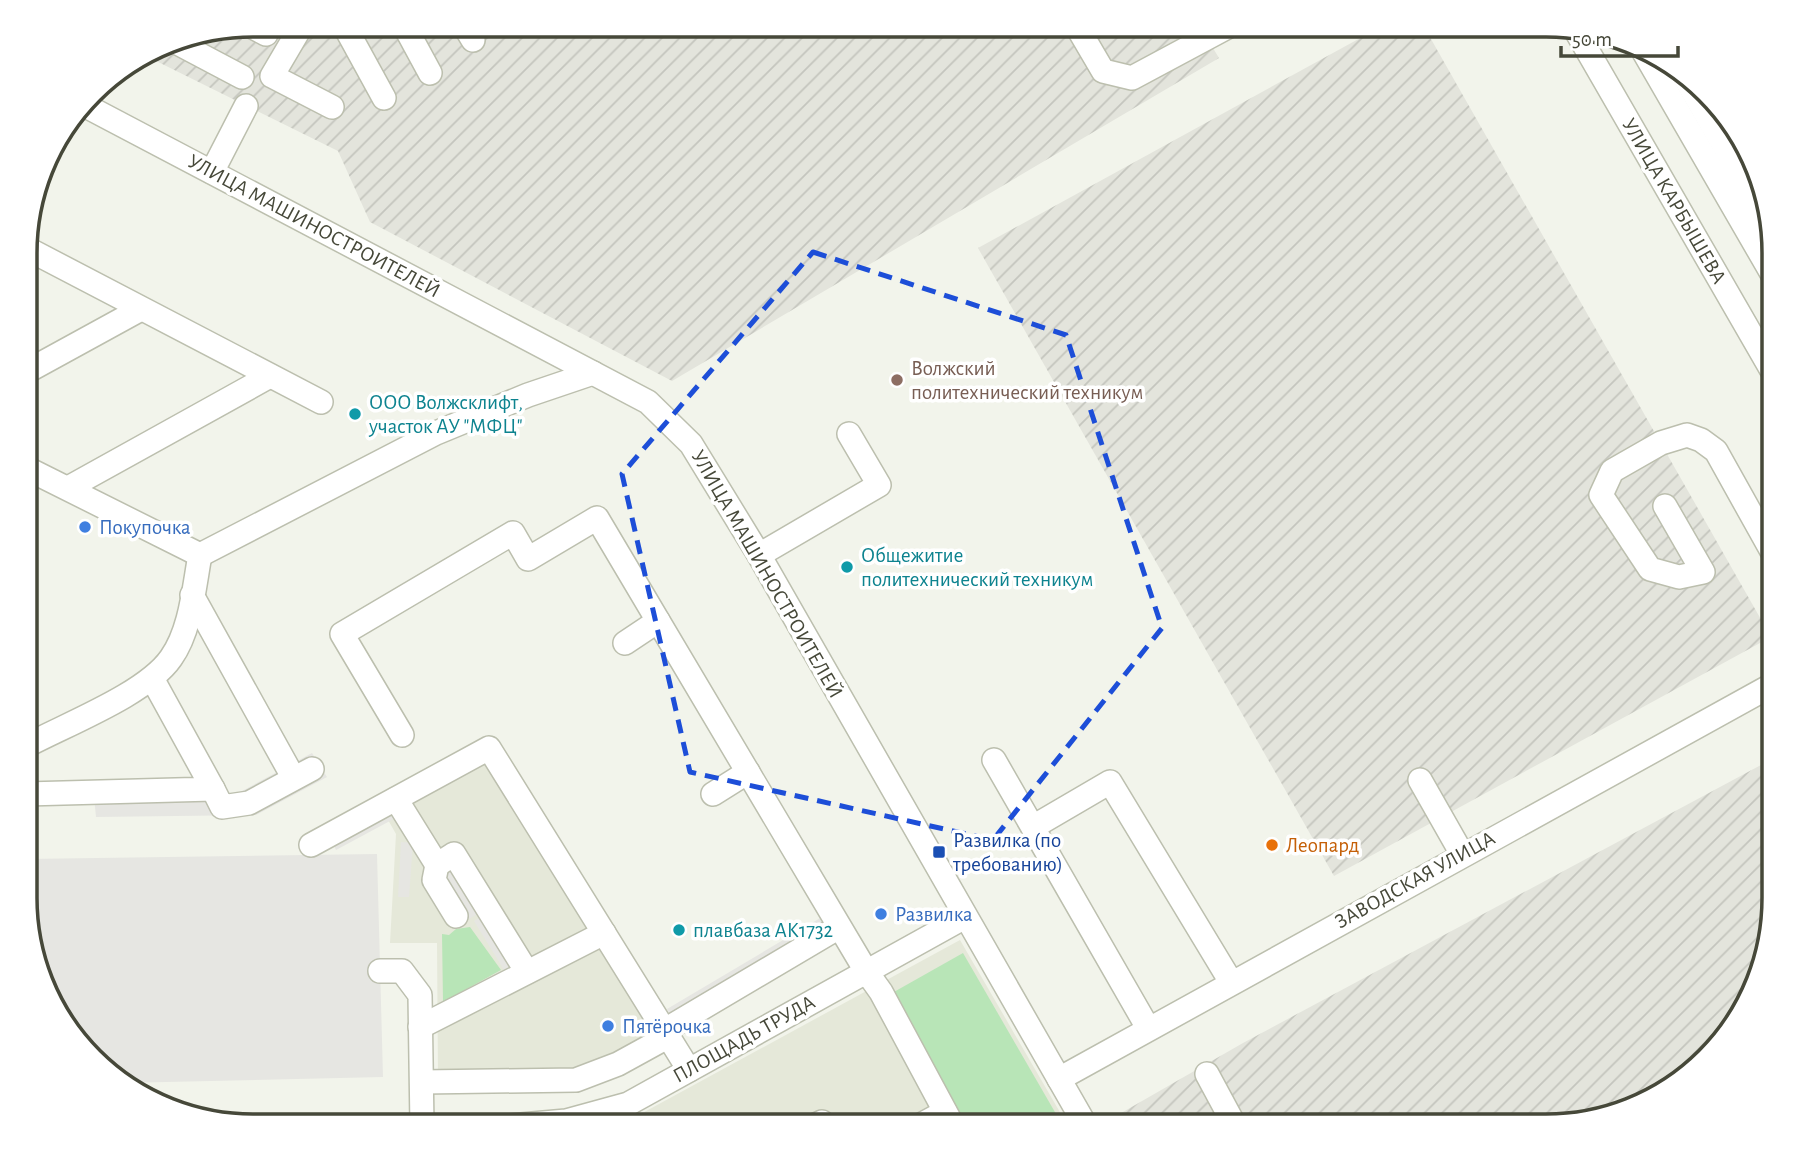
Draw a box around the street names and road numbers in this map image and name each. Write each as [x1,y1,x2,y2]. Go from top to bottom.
street label: УЛИЦА КАРБЫШЕВА [1618,115,1730,287]
street label: УЛИЦА МАШИНОСТРОИТЕЛЕЙ [184,150,444,302]
street label: УЛИЦА МАШИНОСТРОИТЕЛЕЙ [687,446,848,702]
street label: ЗАВОДСКАЯ УЛИЦА [1332,827,1498,933]
street label: ПЛОЩАДЬ ТРУДА [669,991,819,1087]

